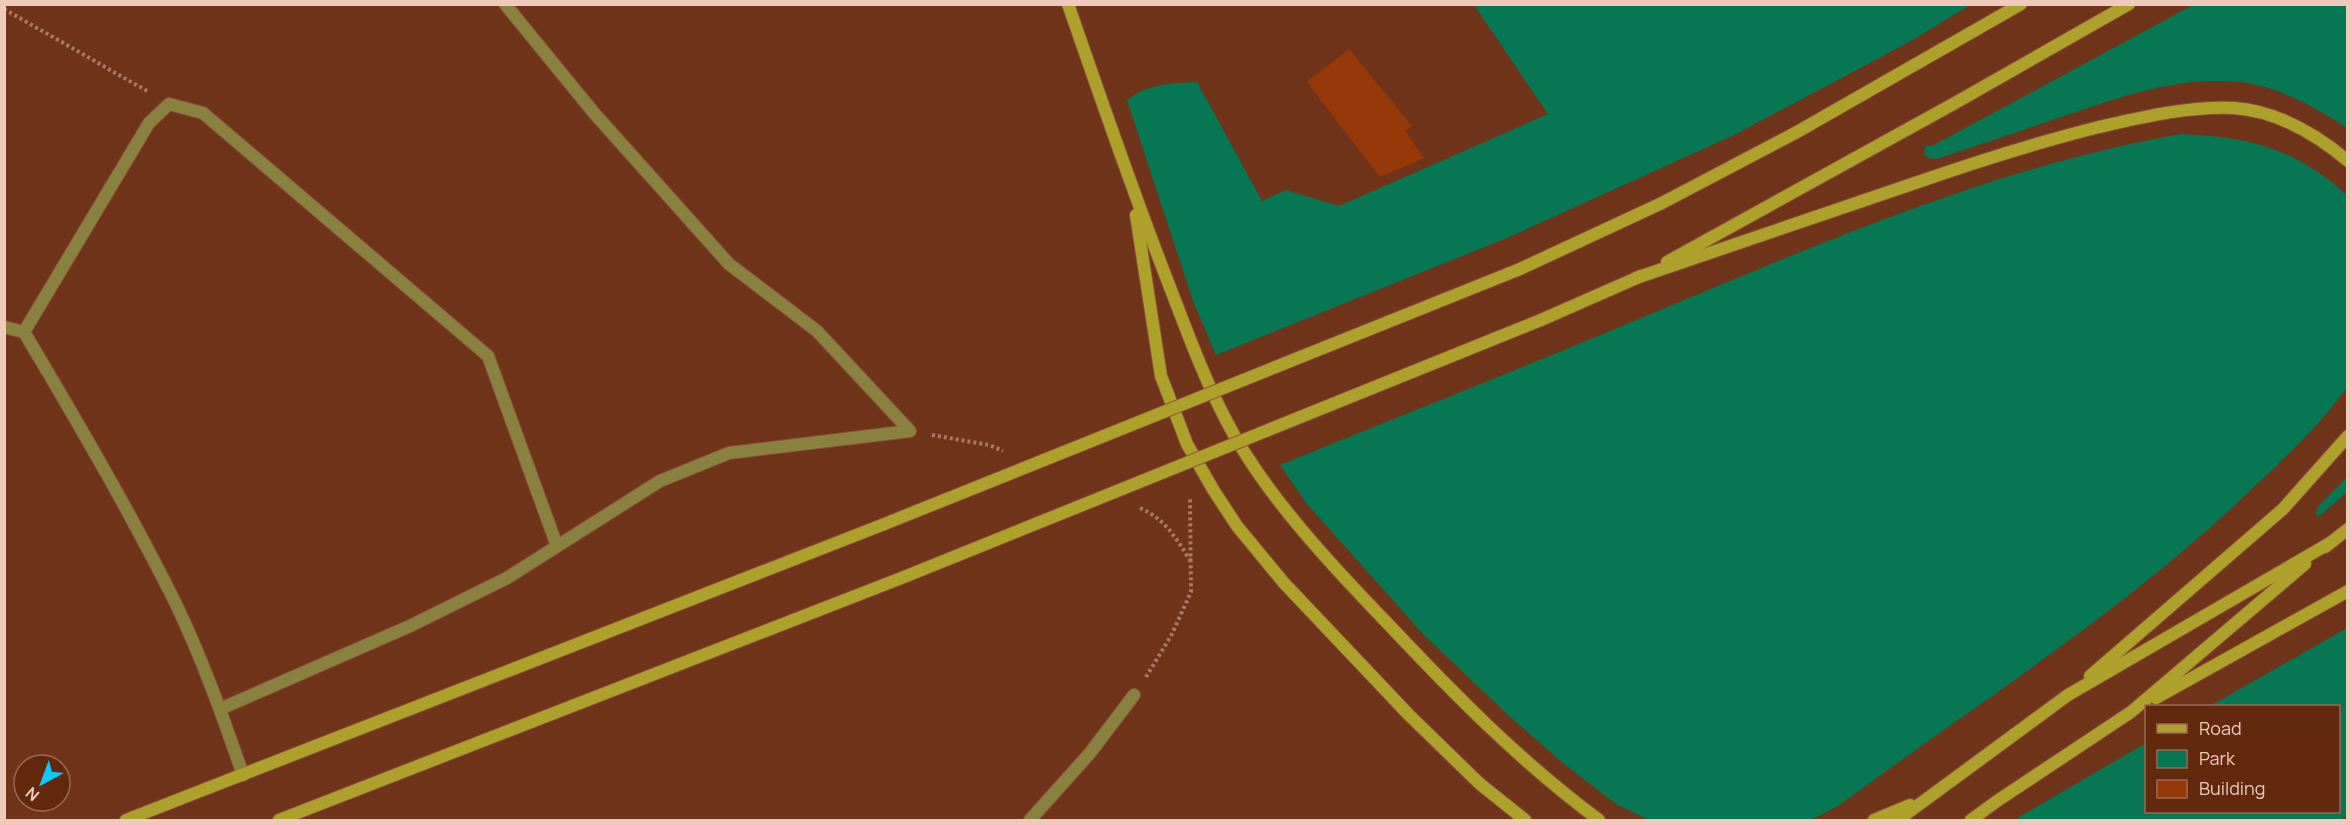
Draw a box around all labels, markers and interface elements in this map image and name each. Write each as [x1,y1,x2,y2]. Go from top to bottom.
legend [2145,705,2340,813]
text: Road [2199,716,2242,740]
text: Park [2199,746,2236,770]
north arrow [12,753,72,813]
text: Building [2199,776,2265,800]
text: N [21,782,44,806]

